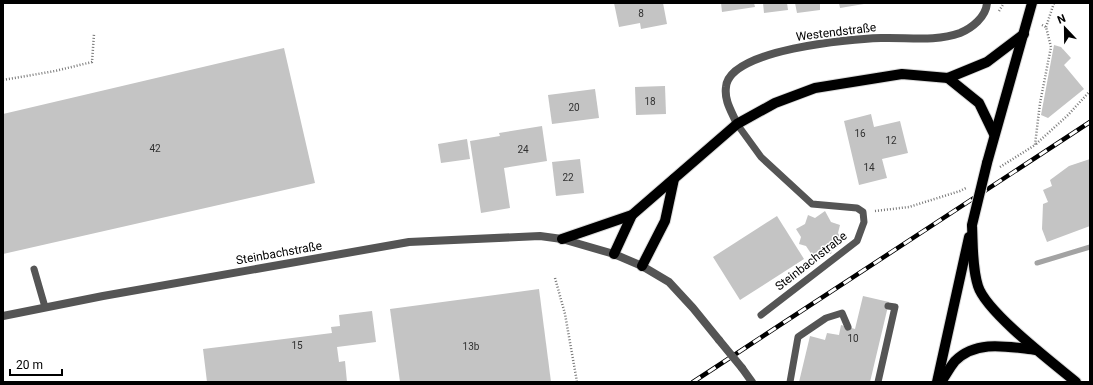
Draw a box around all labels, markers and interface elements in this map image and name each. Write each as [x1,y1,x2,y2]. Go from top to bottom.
house number: 8 [638,8,644,19]
north arrow [1045,8,1085,48]
text: N [1055,12,1068,27]
street label: Westendstraße [795,20,877,44]
house number: 18 [644,96,656,107]
house number: 20 [568,102,580,113]
house number: 16 [854,128,866,139]
house number: 12 [885,135,897,146]
house number: 42 [149,143,161,154]
house number: 24 [517,144,529,155]
house number: 14 [863,162,875,173]
house number: 22 [562,172,574,183]
street label: Steinbachstraße [772,229,850,293]
street label: Steinbachstraße [235,239,323,267]
house number: 10 [847,333,859,344]
house number: 15 [291,340,303,351]
house number: 13b [463,341,480,352]
scale bar [10,351,62,377]
text: 20 m [16,358,43,372]

